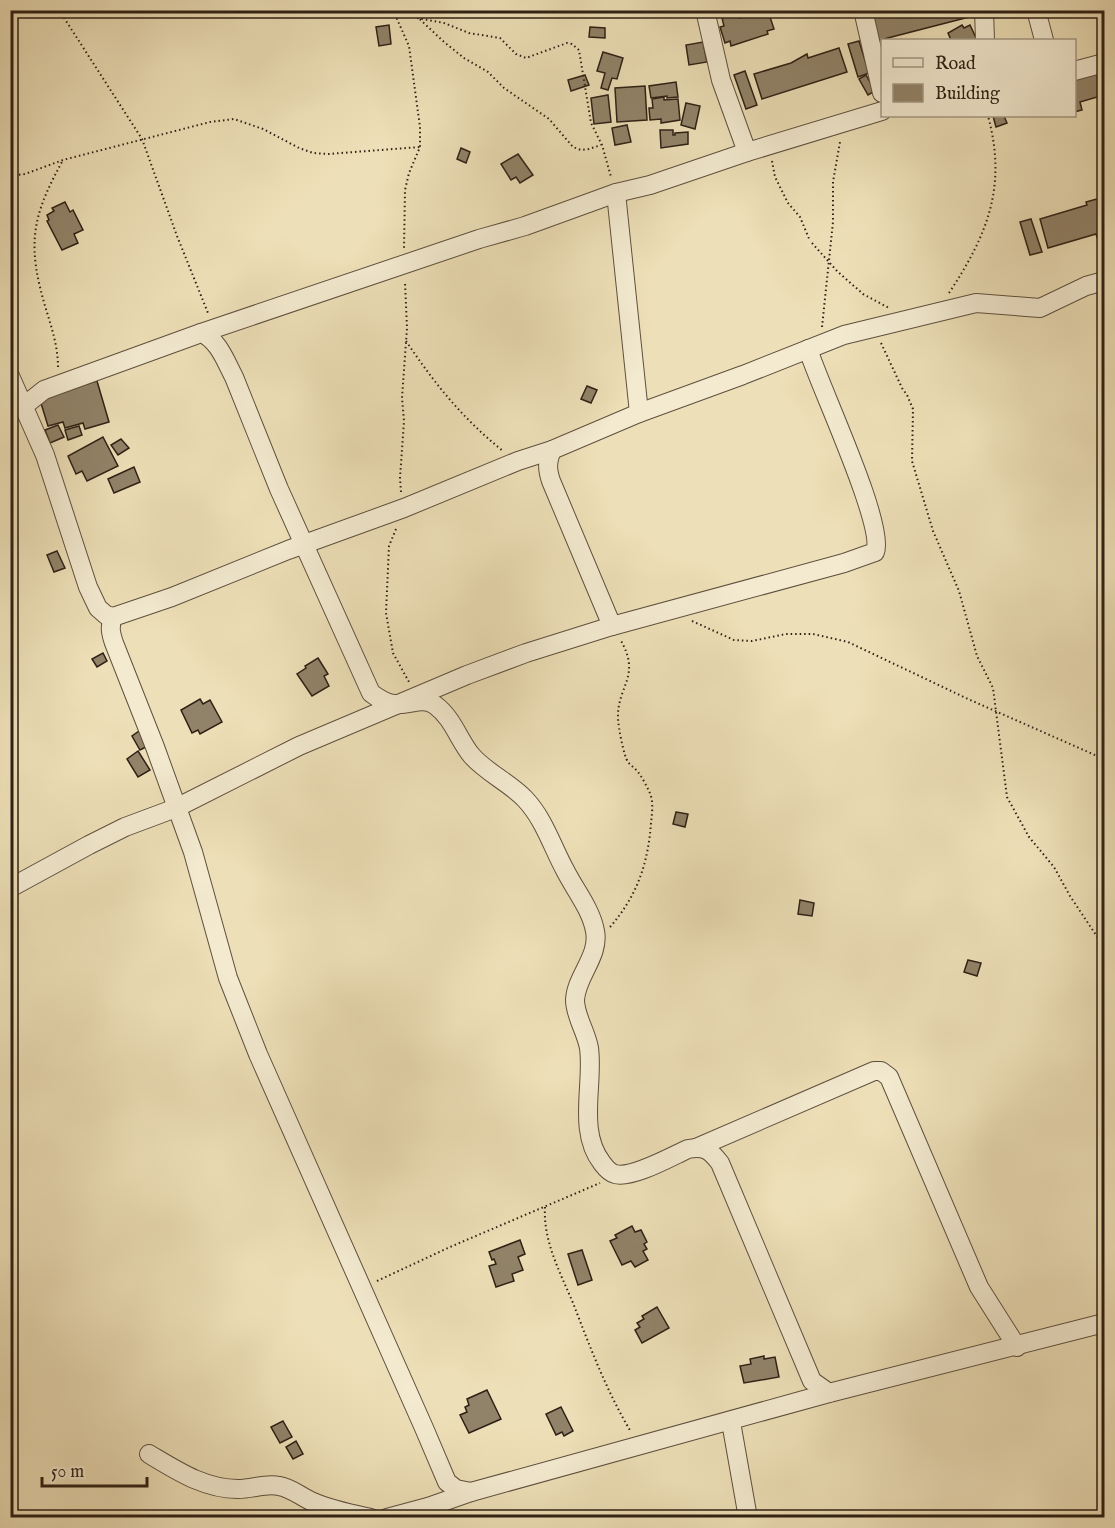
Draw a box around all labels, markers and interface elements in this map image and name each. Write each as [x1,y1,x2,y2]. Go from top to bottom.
legend [881,39,1076,117]
text: Road [935,53,976,76]
text: Building [935,83,1000,106]
scale bar [42,1450,147,1488]
text: 50 m [51,1461,84,1484]

